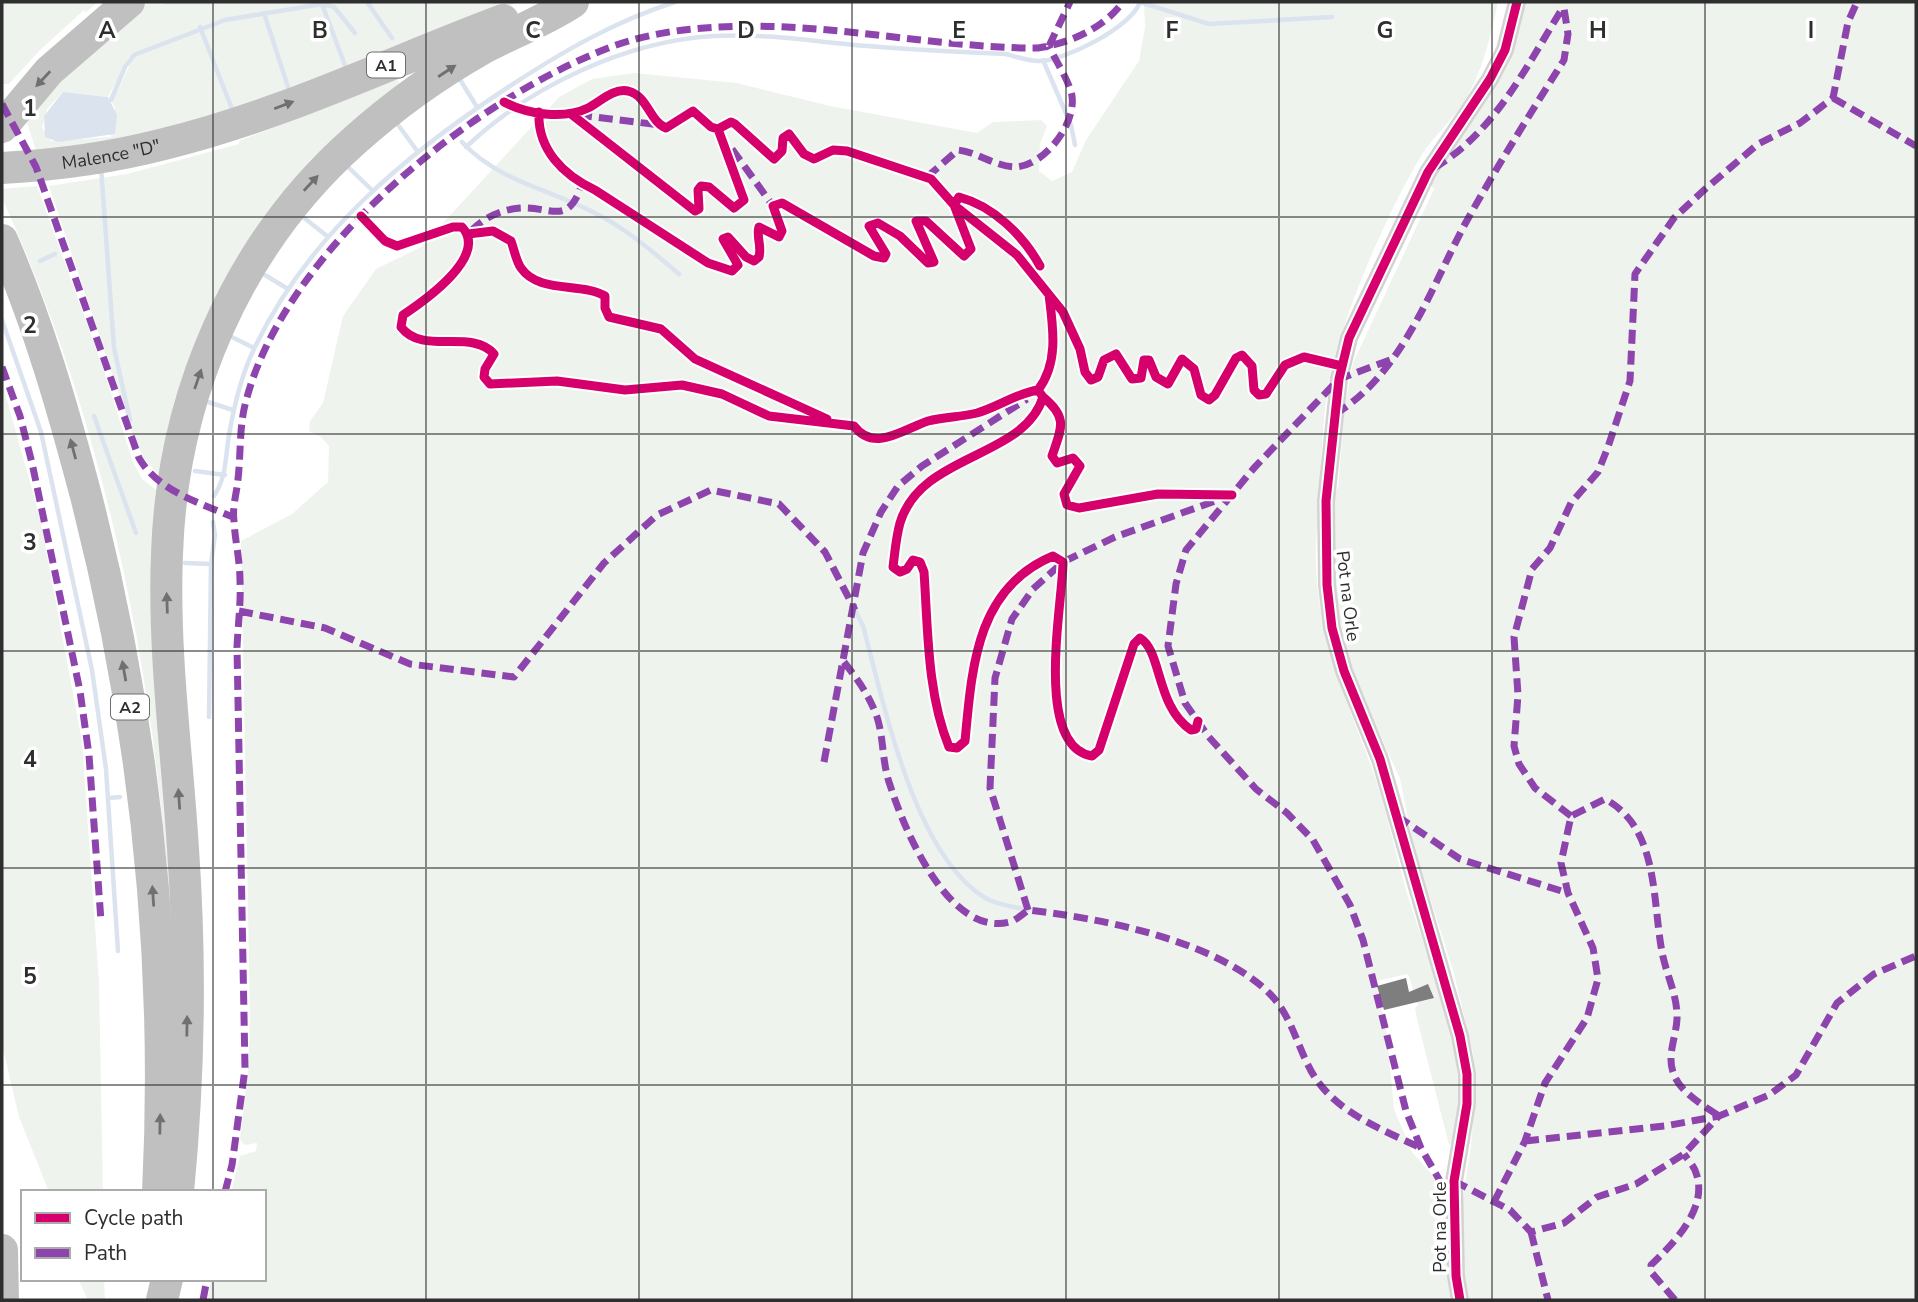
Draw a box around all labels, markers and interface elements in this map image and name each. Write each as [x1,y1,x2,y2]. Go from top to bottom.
text: A [98,15,116,46]
text: B [312,15,328,46]
text: C [525,15,541,46]
text: D [737,15,755,46]
text: E [952,15,966,46]
text: F [1166,15,1179,46]
text: G [1377,15,1393,46]
text: H [1589,15,1607,46]
text: I [1808,15,1814,46]
road number: A1 [367,53,405,78]
one-way arrow [437,64,457,77]
one-way arrow [35,70,51,87]
text: 1 [23,93,37,124]
one-way arrow [273,99,294,110]
street label: Malence "D" [60,133,163,175]
one-way arrow [303,174,319,192]
text: 2 [23,310,37,341]
one-way arrow [193,368,204,389]
one-way arrow [68,438,78,459]
text: 3 [23,527,37,558]
street label: Pot na Orle [1331,549,1365,643]
one-way arrow [161,592,173,614]
one-way arrow [118,660,129,682]
road number: A2 [111,694,149,720]
text: 4 [23,744,37,775]
one-way arrow [174,787,185,809]
one-way arrow [147,885,158,907]
text: 5 [23,961,37,992]
one-way arrow [181,1015,193,1037]
one-way arrow [154,1112,166,1134]
street label: Pot na Orle [1428,1181,1452,1273]
legend [21,1190,266,1281]
text: Cycle path [84,1204,183,1232]
text: Path [84,1239,127,1267]

